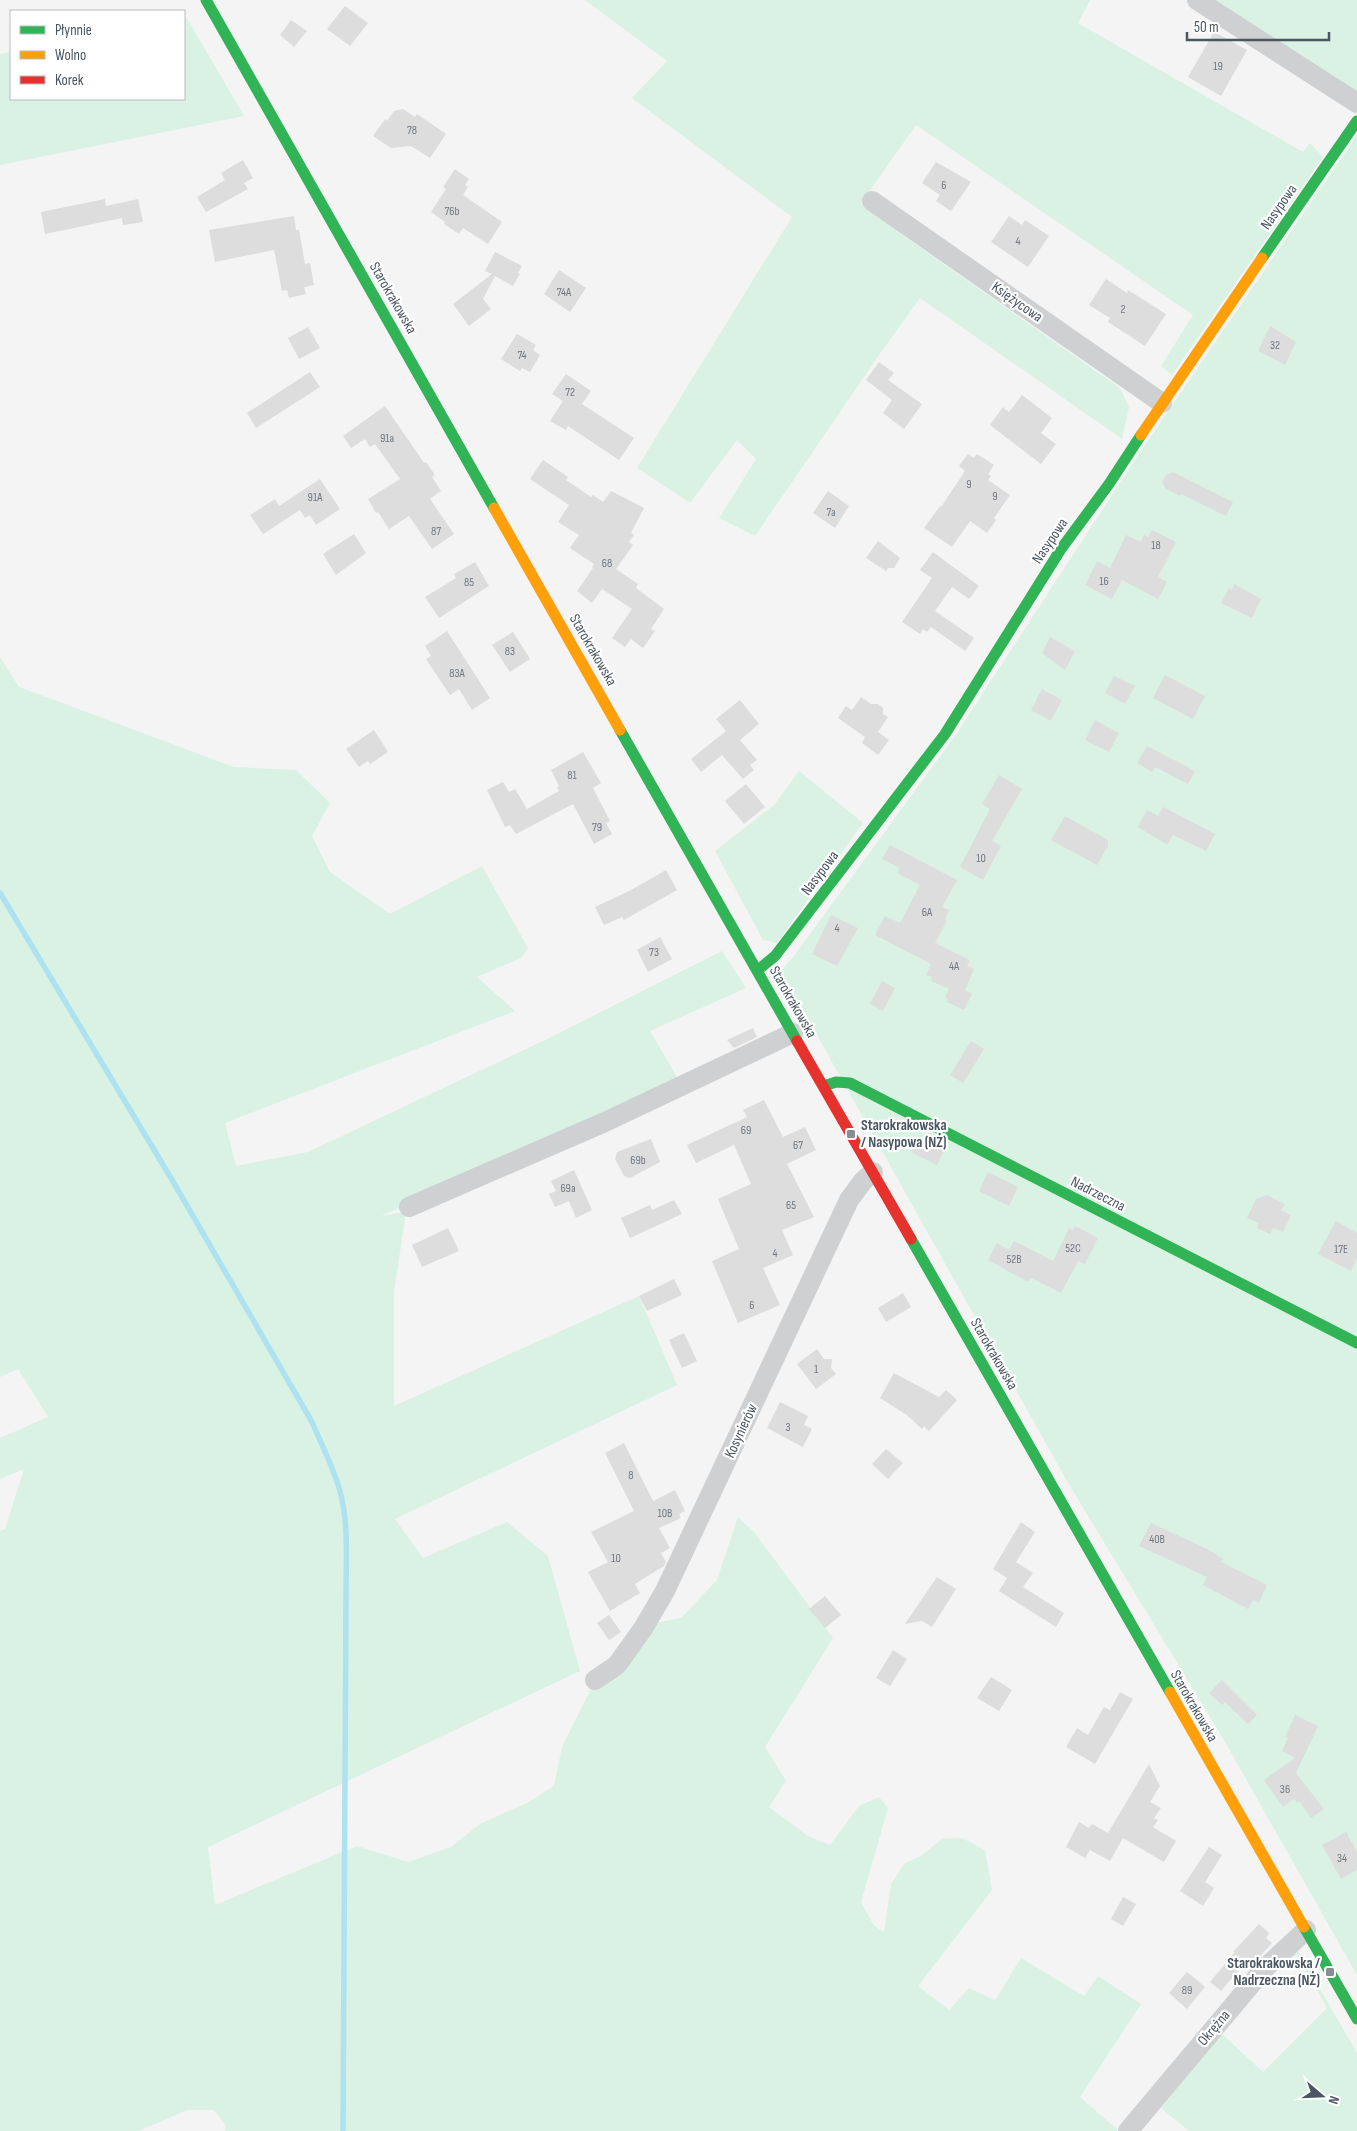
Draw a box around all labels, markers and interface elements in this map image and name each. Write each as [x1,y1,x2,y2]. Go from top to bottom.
legend [10,10,185,100]
scale bar [1187,10,1330,42]
text: 50 m [1194,18,1219,37]
text: Płynnie [55,21,92,40]
text: Wolno [55,46,86,65]
house number: 19 [1213,59,1223,74]
text: Korek [55,71,84,90]
house number: 78 [407,123,417,138]
house number: 6 [941,178,947,193]
street label: Nasypowa [1257,181,1302,233]
house number: 76b [444,204,460,219]
house number: 4 [1015,234,1021,249]
street label: Starokrakowska [365,259,421,337]
street label: Księżycowa [988,278,1046,327]
house number: 74A [557,285,572,300]
house number: 2 [1121,302,1126,317]
house number: 32 [1270,338,1280,353]
house number: 74 [517,348,527,363]
house number: 72 [565,385,575,400]
house number: 91a [380,431,394,446]
house number: 9 [966,477,972,492]
house number: 9 [992,489,998,504]
house number: 91A [308,490,323,505]
house number: 7a [826,505,836,520]
street label: Nasypowa [1028,514,1072,567]
house number: 87 [431,524,441,539]
house number: 18 [1151,538,1161,553]
house number: 68 [602,556,612,571]
house number: 16 [1099,574,1109,589]
house number: 85 [464,575,474,590]
street label: Starokrakowska [565,611,621,689]
house number: 83 [505,644,515,659]
house number: 83A [449,666,466,681]
house number: 81 [567,768,578,783]
house number: 79 [592,820,602,835]
street label: Nasypowa [797,847,843,899]
house number: 10 [976,851,986,866]
house number: 6A [922,905,933,920]
house number: 4 [834,921,840,936]
house number: 73 [649,945,659,960]
house number: 4A [949,959,960,974]
street label: Starokrakowska [765,963,821,1041]
place label: Starokrakowska / Nasypowa (NŻ) [861,1116,947,1152]
house number: 69 [741,1123,751,1138]
marker: Starokrakowska / Nasypowa (NŻ) [845,1128,857,1140]
house number: 67 [793,1138,803,1153]
house number: 69b [630,1153,646,1168]
street label: Nadrzeczna [1068,1172,1129,1216]
house number: 69a [560,1181,576,1196]
house number: 65 [786,1198,796,1213]
house number: 52C [1065,1241,1081,1256]
house number: 17E [1334,1242,1348,1257]
house number: 4 [772,1246,778,1261]
house number: 52B [1006,1252,1022,1267]
house number: 6 [749,1298,755,1313]
street label: Starokrakowska [966,1315,1022,1393]
house number: 1 [814,1362,819,1377]
street label: Kosynierów [720,1400,762,1461]
house number: 3 [785,1420,791,1435]
house number: 8 [628,1468,634,1483]
house number: 10B [658,1506,672,1521]
house number: 40B [1149,1532,1165,1547]
house number: 10 [611,1551,621,1566]
street label: Starokrakowska [1166,1667,1222,1745]
house number: 36 [1280,1782,1290,1797]
house number: 34 [1337,1851,1347,1866]
place label: Starokrakowska / Nadrzeczna (NŻ) [1227,1954,1320,1990]
marker: Starokrakowska / Nadrzeczna (NŻ) [1324,1966,1336,1978]
house number: 89 [1182,1983,1192,1998]
street label: Okrężna [1194,2006,1235,2050]
north arrow [1297,2071,1347,2121]
text: N [1325,2094,1343,2106]

